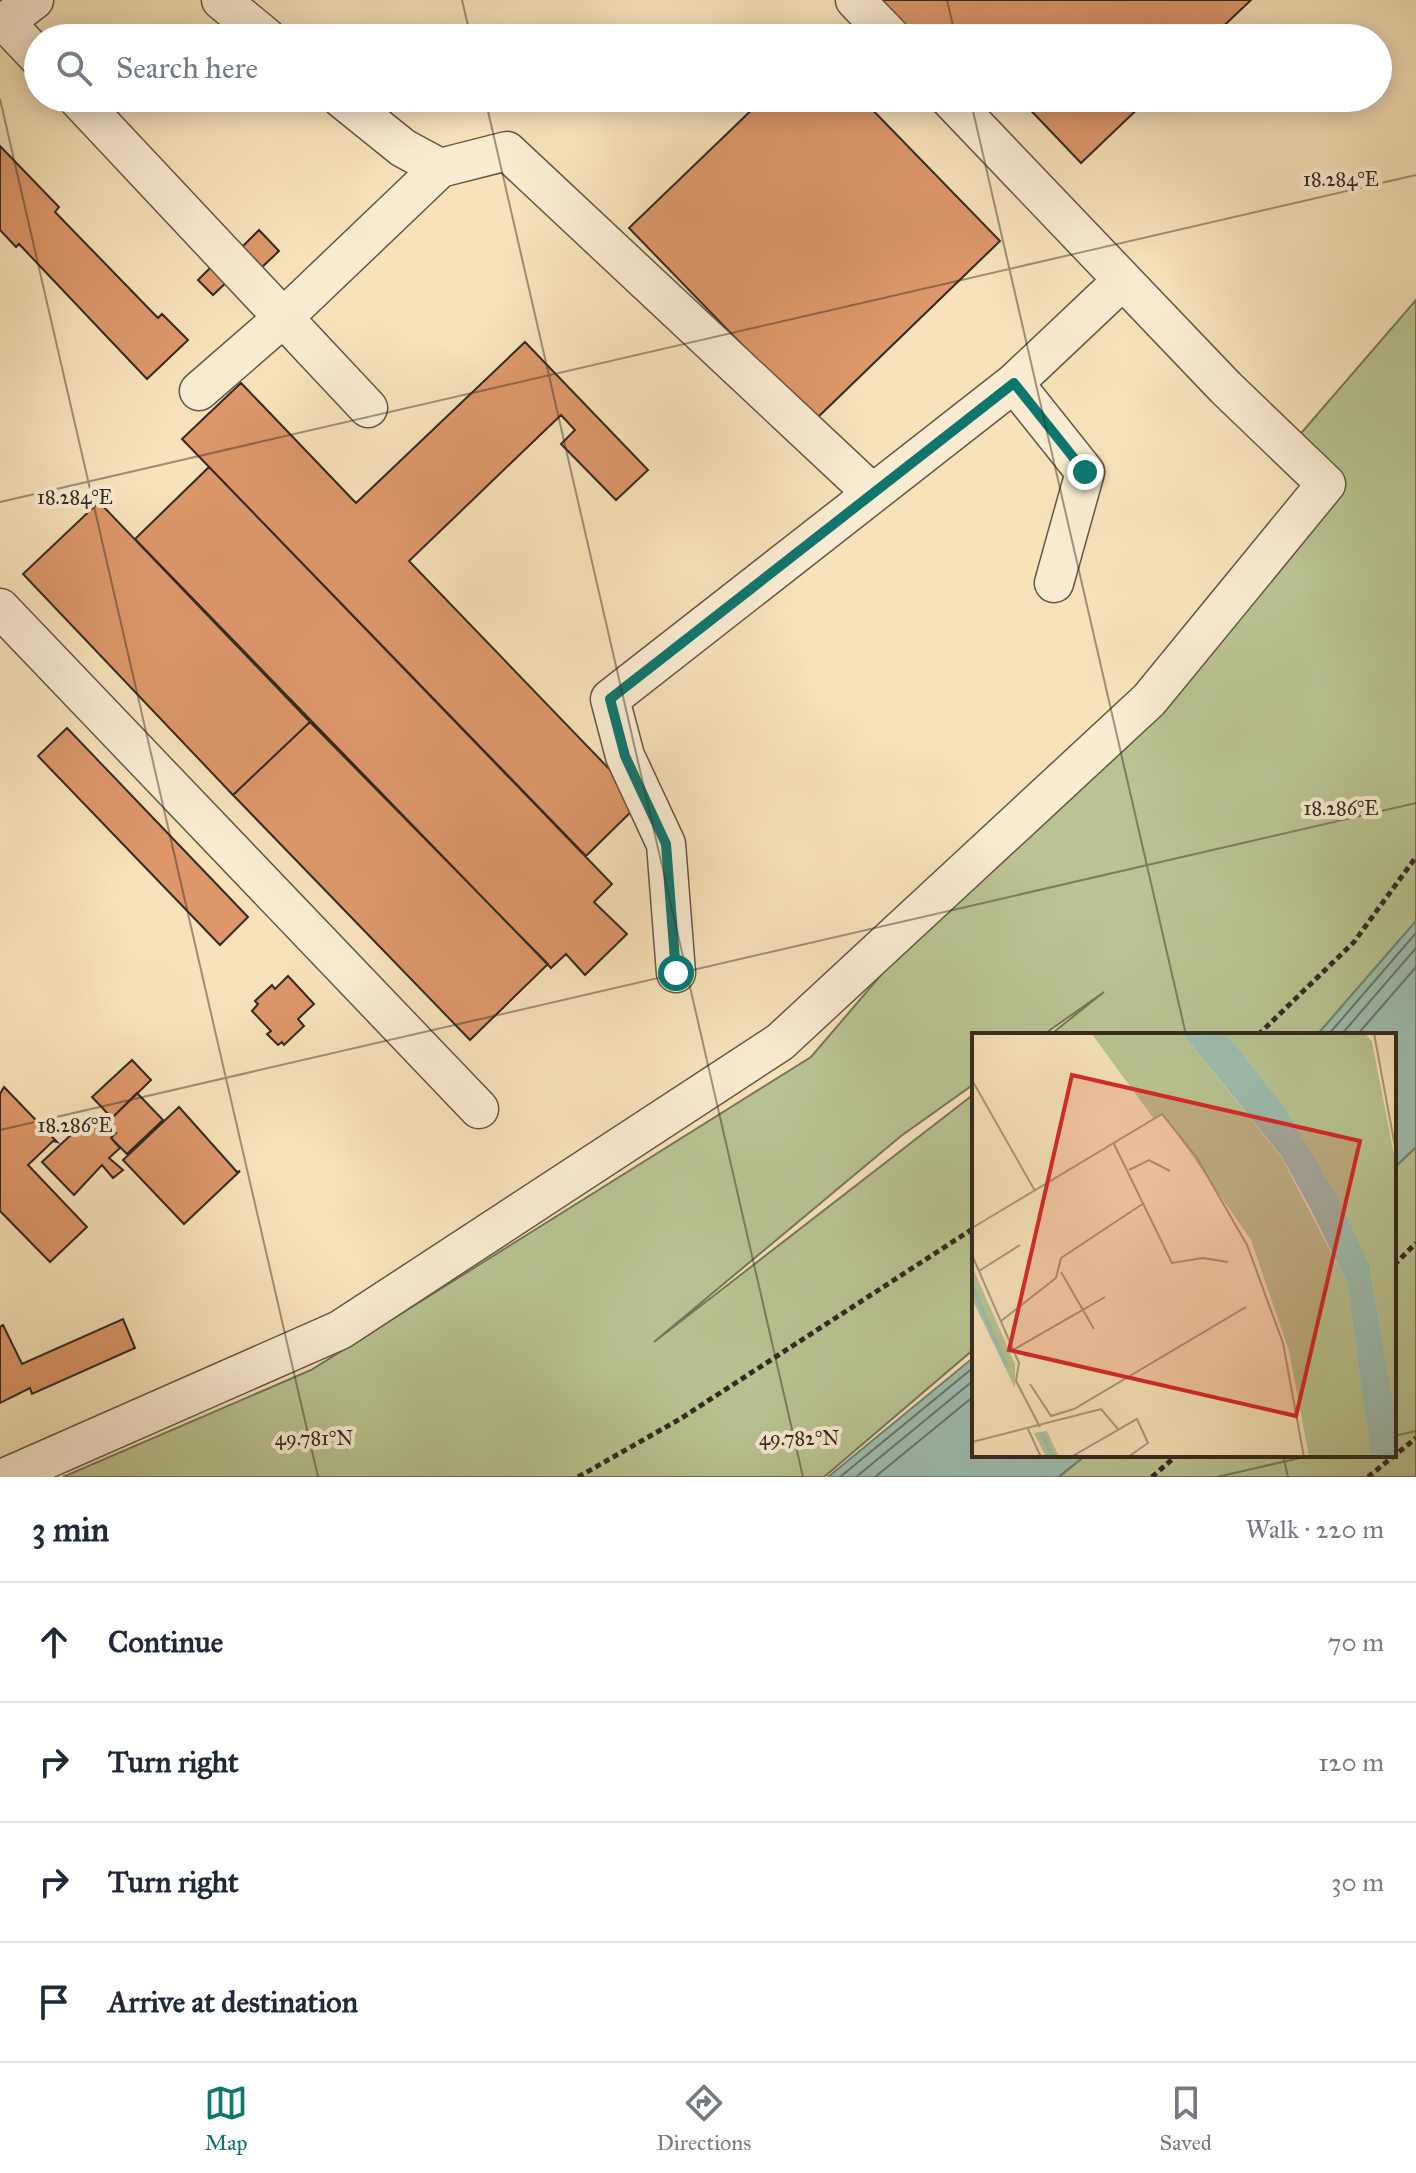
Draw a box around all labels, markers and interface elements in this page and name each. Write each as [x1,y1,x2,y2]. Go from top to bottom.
search box [24,24,1392,112]
icon: search [52,46,96,90]
text: Search here [116,50,258,86]
text: 18.284°E [1303,167,1379,191]
route end [1067,454,1103,490]
text: 18.284°E [37,485,113,509]
text: 18.286°E [1303,796,1379,820]
route start [658,955,694,991]
inset map [972,1033,1396,1457]
text: 18.286°E [37,1113,113,1137]
text: 49.781°N [275,1426,353,1450]
text: 49.782°N [759,1426,839,1450]
text: 3 min [32,1509,109,1550]
text: Walk · 220 m [1245,1513,1384,1545]
icon: ahead [32,1620,76,1664]
text: Continue [108,1624,223,1660]
text: 70 m [1328,1626,1384,1658]
icon: right [32,1740,76,1784]
text: Turn right [108,1744,239,1780]
text: 120 m [1318,1746,1384,1778]
icon: right [32,1860,76,1904]
text: Turn right [108,1864,239,1900]
text: 30 m [1331,1866,1384,1898]
icon: arrive [32,1980,76,2024]
text: Arrive at destination [108,1984,358,2020]
tab: Map [204,2081,248,2156]
tab: Directions [656,2081,751,2156]
tab: Saved [1160,2081,1212,2156]

